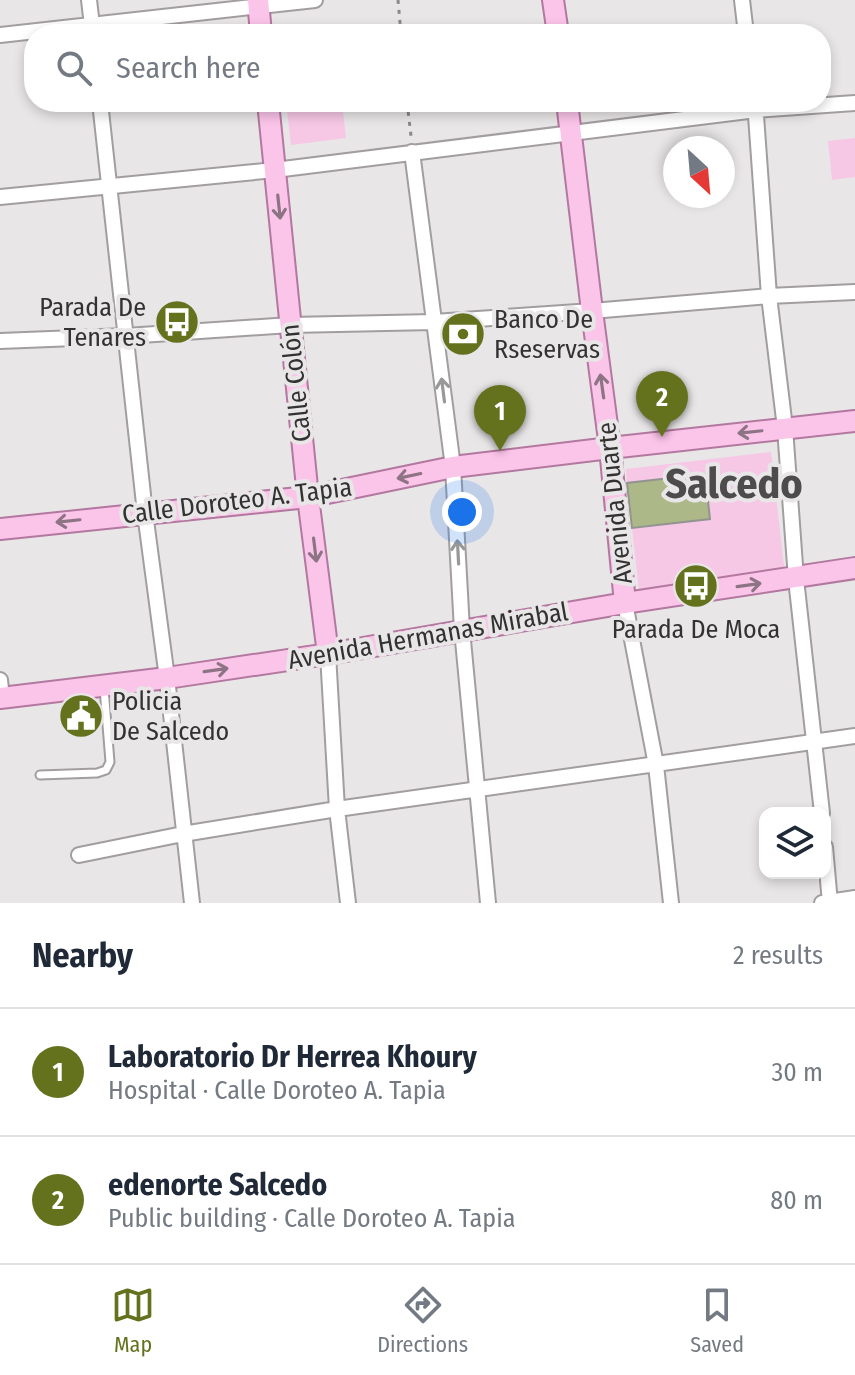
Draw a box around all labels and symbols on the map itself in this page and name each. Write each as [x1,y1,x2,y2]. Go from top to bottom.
north arrow [663,136,735,208]
one-way arrow [271,194,286,220]
place label: Parada De Tenares [39,292,146,353]
bus stop icon: Parada De Tenares [153,298,201,346]
place label: Banco De Rseservas [494,304,600,365]
bank icon: Banco De Rseservas [439,310,487,358]
street label: Calle Colón [274,322,318,444]
pin: 2 [636,371,688,437]
one-way arrow [594,374,609,399]
one-way arrow [435,378,450,403]
pin: 1 [474,385,526,451]
street label: Avenida Duarte [591,421,639,585]
one-way arrow [737,425,764,440]
district label: Salcedo [665,459,803,509]
one-way arrow [396,470,422,485]
street label: Calle Doroteo A. Tapia [120,472,354,530]
your location [442,492,482,532]
one-way arrow [55,514,82,529]
one-way arrow [308,536,323,562]
one-way arrow [450,539,465,566]
bus stop icon: Parada De Moca [672,562,720,610]
one-way arrow [736,577,762,592]
street label: Avenida Hermanas Mirabal [286,596,571,676]
place label: Parada De Moca [612,614,780,645]
one-way arrow [203,662,228,677]
place label: Policia De Salcedo [112,686,229,747]
public building icon: Policia De Salcedo [57,692,105,740]

